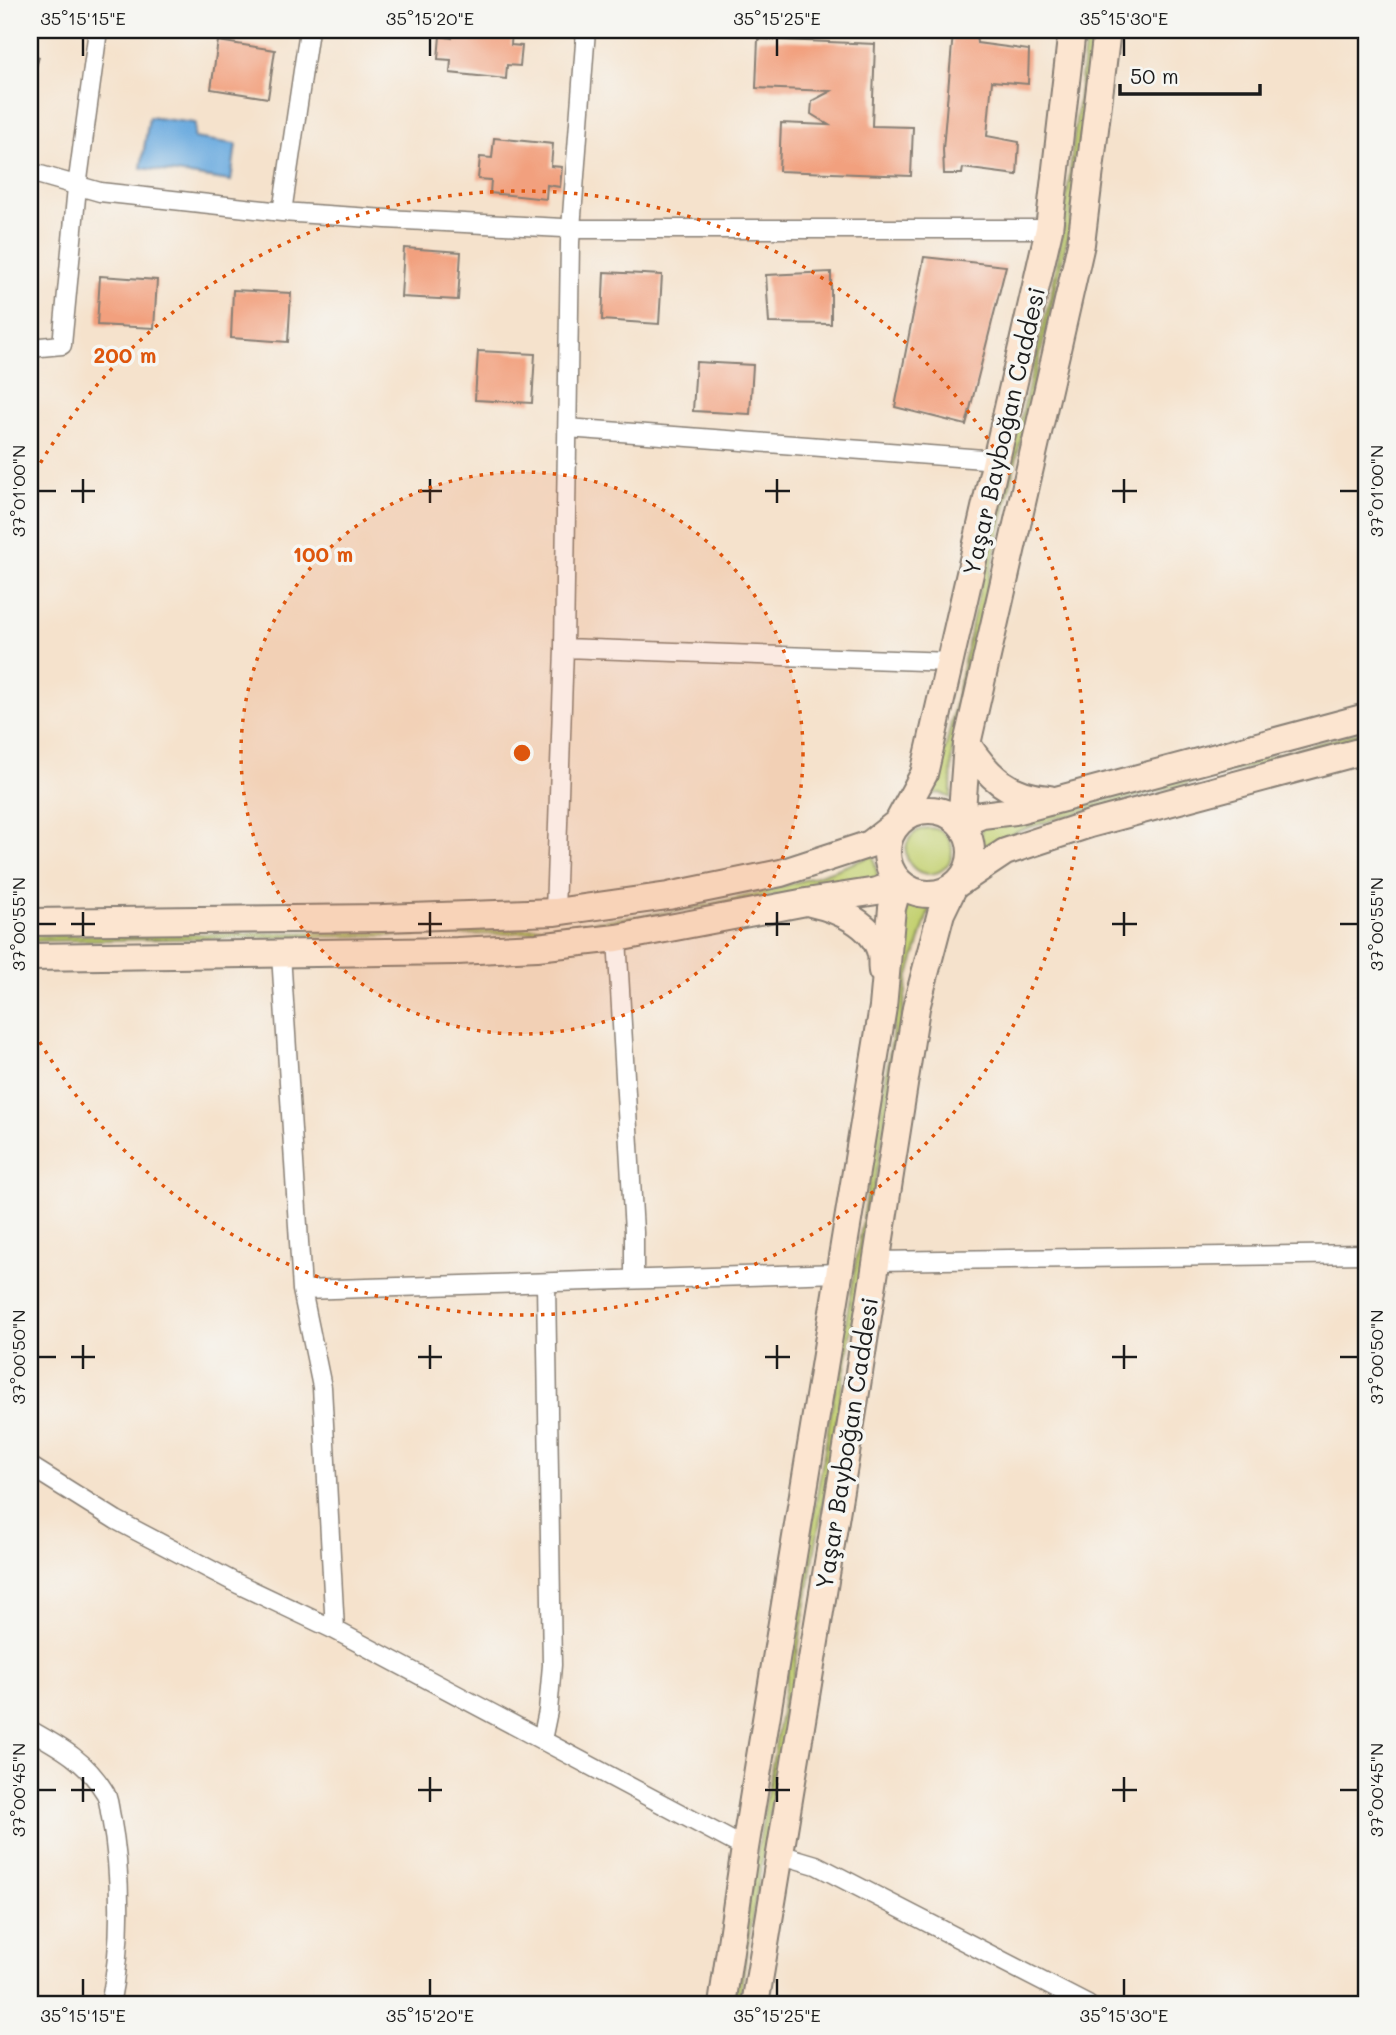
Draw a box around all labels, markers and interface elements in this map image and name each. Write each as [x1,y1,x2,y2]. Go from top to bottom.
text: 35°15'15"E [40,6,126,30]
text: 35°15'20"E [386,6,474,30]
text: 35°15'25"E [733,6,821,30]
text: 35°15'30"E [1080,6,1168,30]
scale bar [1120,52,1260,96]
text: 50 m [1130,62,1179,89]
street label: Yaşar Bayboğan Caddesi [955,284,1051,578]
text: 200 m [94,341,156,368]
text: 37°01'00"N [6,445,30,537]
text: 37°01'00"N [1364,445,1388,537]
text: 100 m [293,540,353,567]
centre of rings [510,741,534,765]
text: 37°00'55"N [6,877,30,971]
text: 37°00'55"N [1364,877,1388,971]
street label: Yaşar Bayboğan Caddesi [808,1295,884,1591]
text: 37°00'50"N [6,1310,30,1404]
text: 37°00'50"N [1364,1310,1388,1404]
text: 37°00'45"N [6,1743,30,1837]
text: 37°00'45"N [1364,1743,1388,1837]
text: 35°15'15"E [40,2003,126,2027]
text: 35°15'20"E [386,2003,474,2027]
text: 35°15'25"E [733,2003,821,2027]
text: 35°15'30"E [1080,2003,1168,2027]

